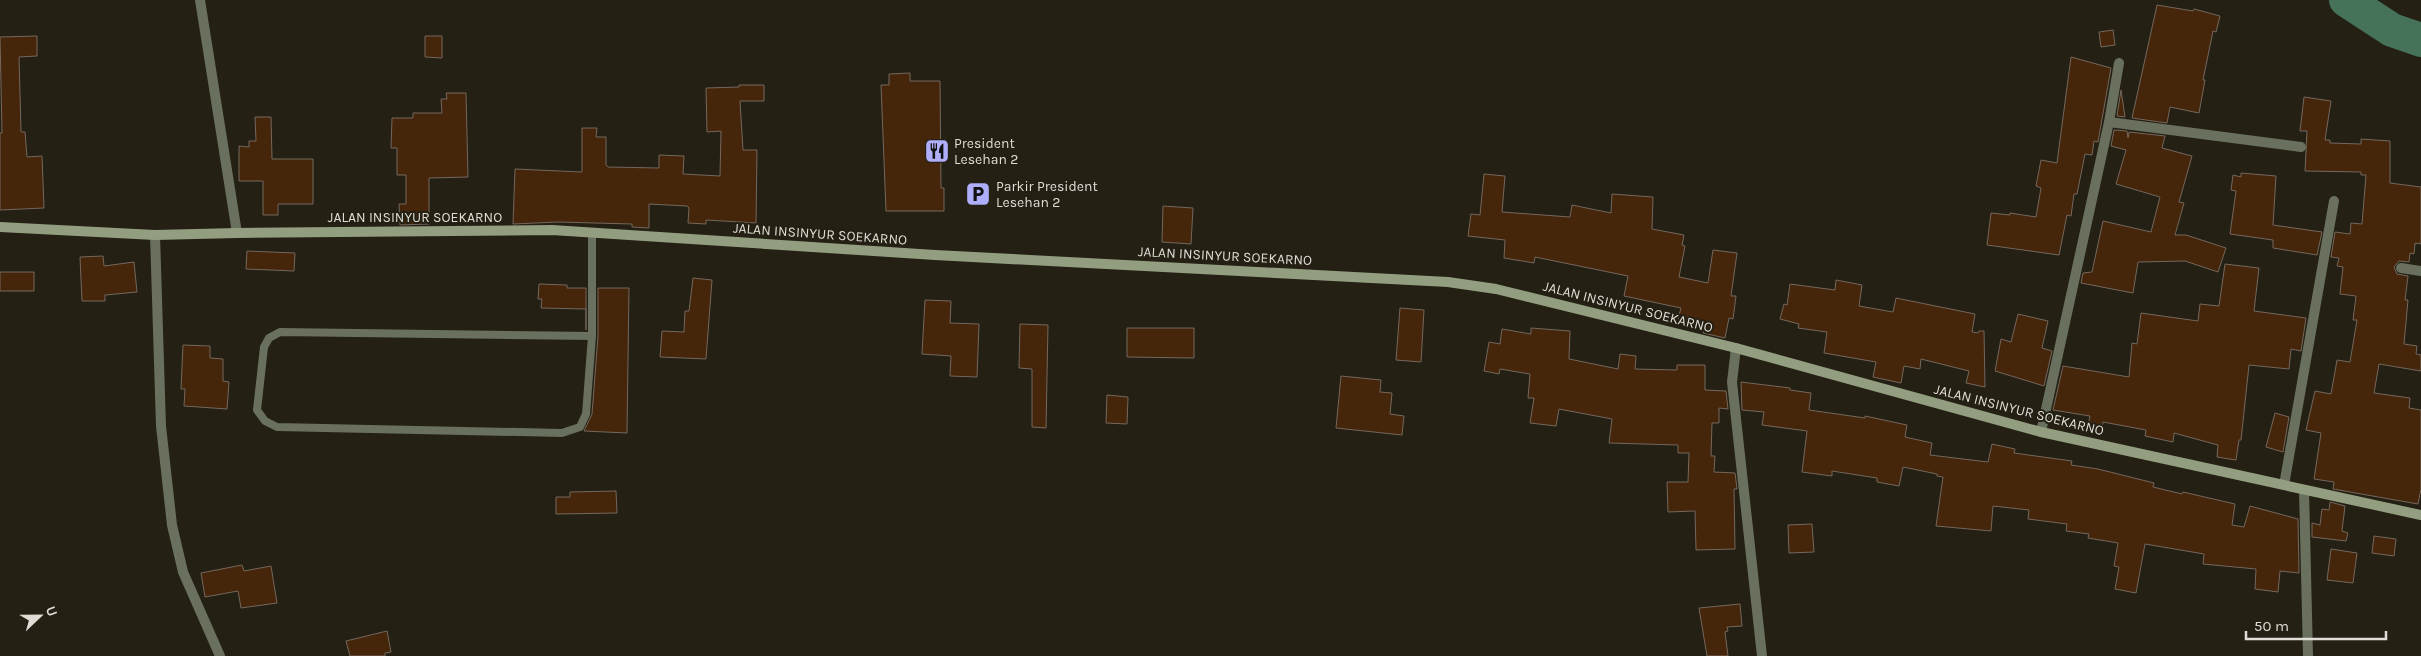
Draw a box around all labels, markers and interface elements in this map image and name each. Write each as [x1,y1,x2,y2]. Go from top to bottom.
place label: President Lesehan 2 [954,135,1018,168]
restaurant icon: President Lesehan 2 [924,138,950,164]
place label: Parkir President Lesehan 2 [996,178,1098,211]
parking icon: Parkir President Lesehan 2 [965,181,991,207]
street label: JALAN INSINYUR SOEKARNO [328,209,502,226]
street label: JALAN INSINYUR SOEKARNO [732,219,908,249]
street label: JALAN INSINYUR SOEKARNO [1137,243,1313,269]
street label: JALAN INSINYUR SOEKARNO [1541,278,1715,336]
street label: JALAN INSINYUR SOEKARNO [1932,381,2106,439]
north arrow [15,591,65,641]
text: U [42,604,61,619]
scale bar [2246,608,2386,640]
text: 50 m [2254,617,2289,635]

